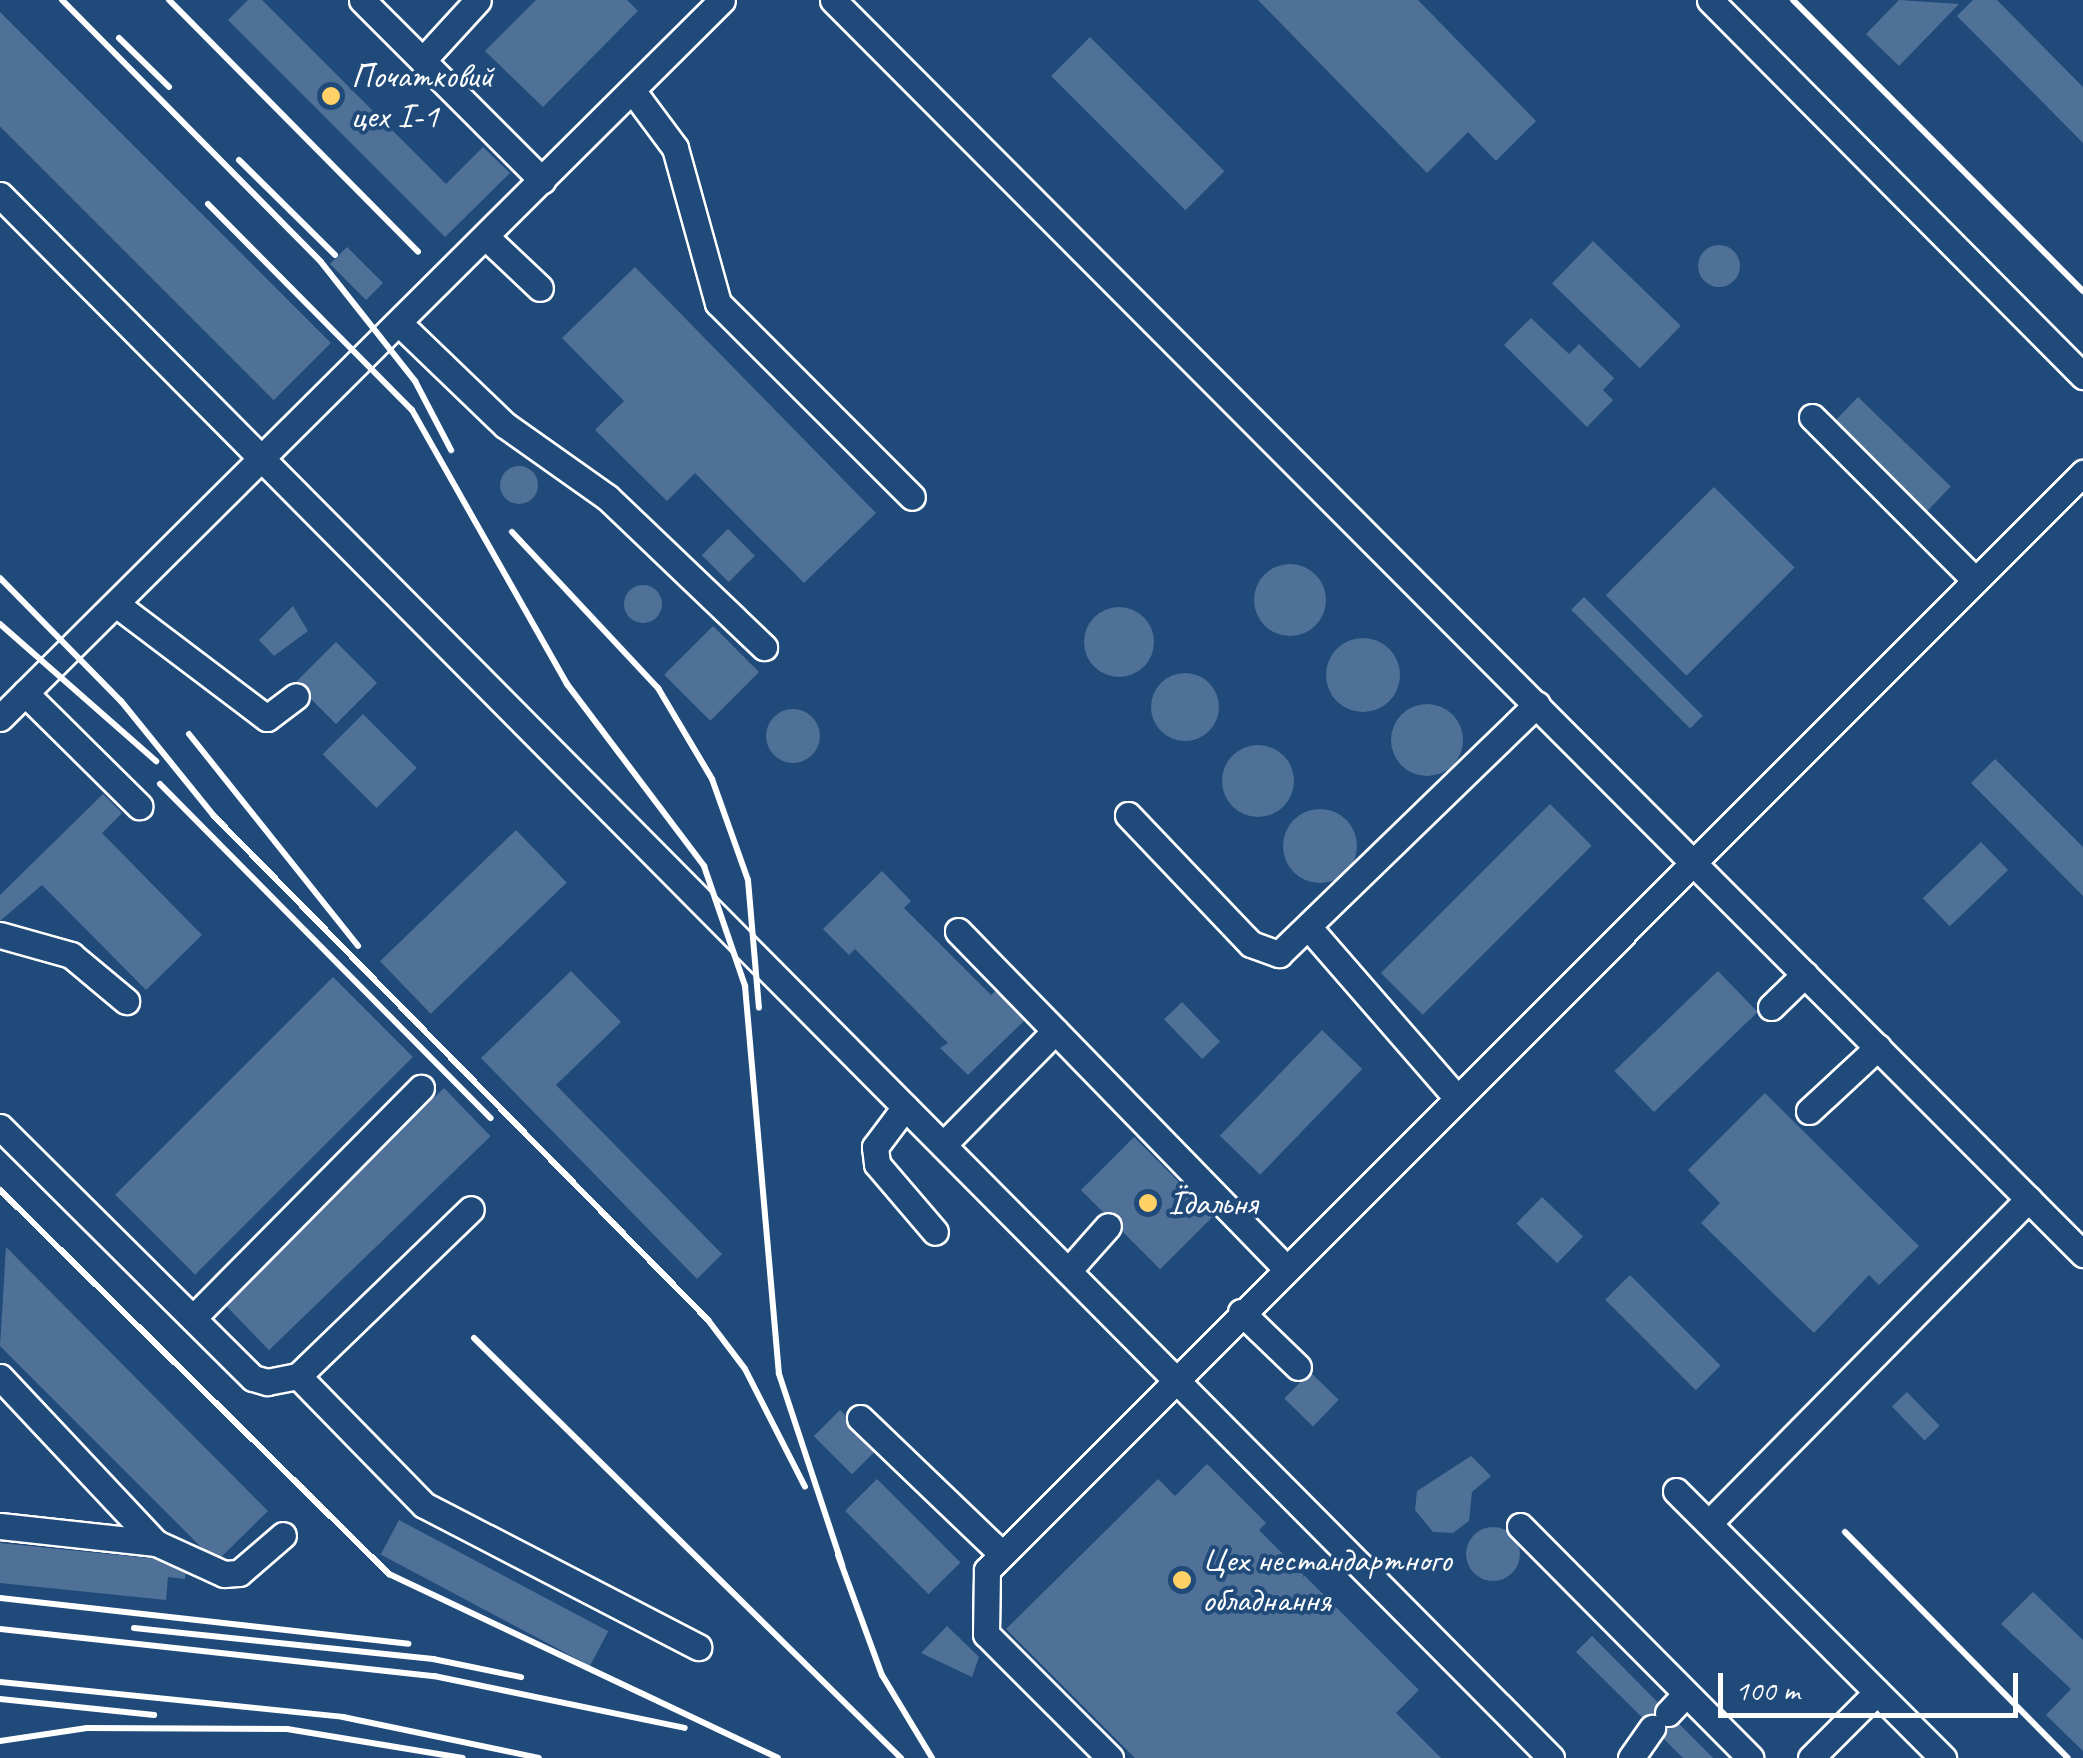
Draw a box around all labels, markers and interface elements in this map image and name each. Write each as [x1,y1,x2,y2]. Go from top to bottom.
place label: Початковий цех І-1 [351,55,493,137]
marker: Початковий цех І-1 [320,85,342,107]
place label: Їдальня [1168,1182,1257,1224]
marker: Їдальня [1137,1192,1159,1214]
place label: Цех нестандартного обладнання [1202,1539,1447,1621]
marker: Цех нестандартного обладнання [1171,1569,1193,1591]
scale bar [1723,1653,2023,1715]
text: 100 m [1735,1671,1800,1709]

